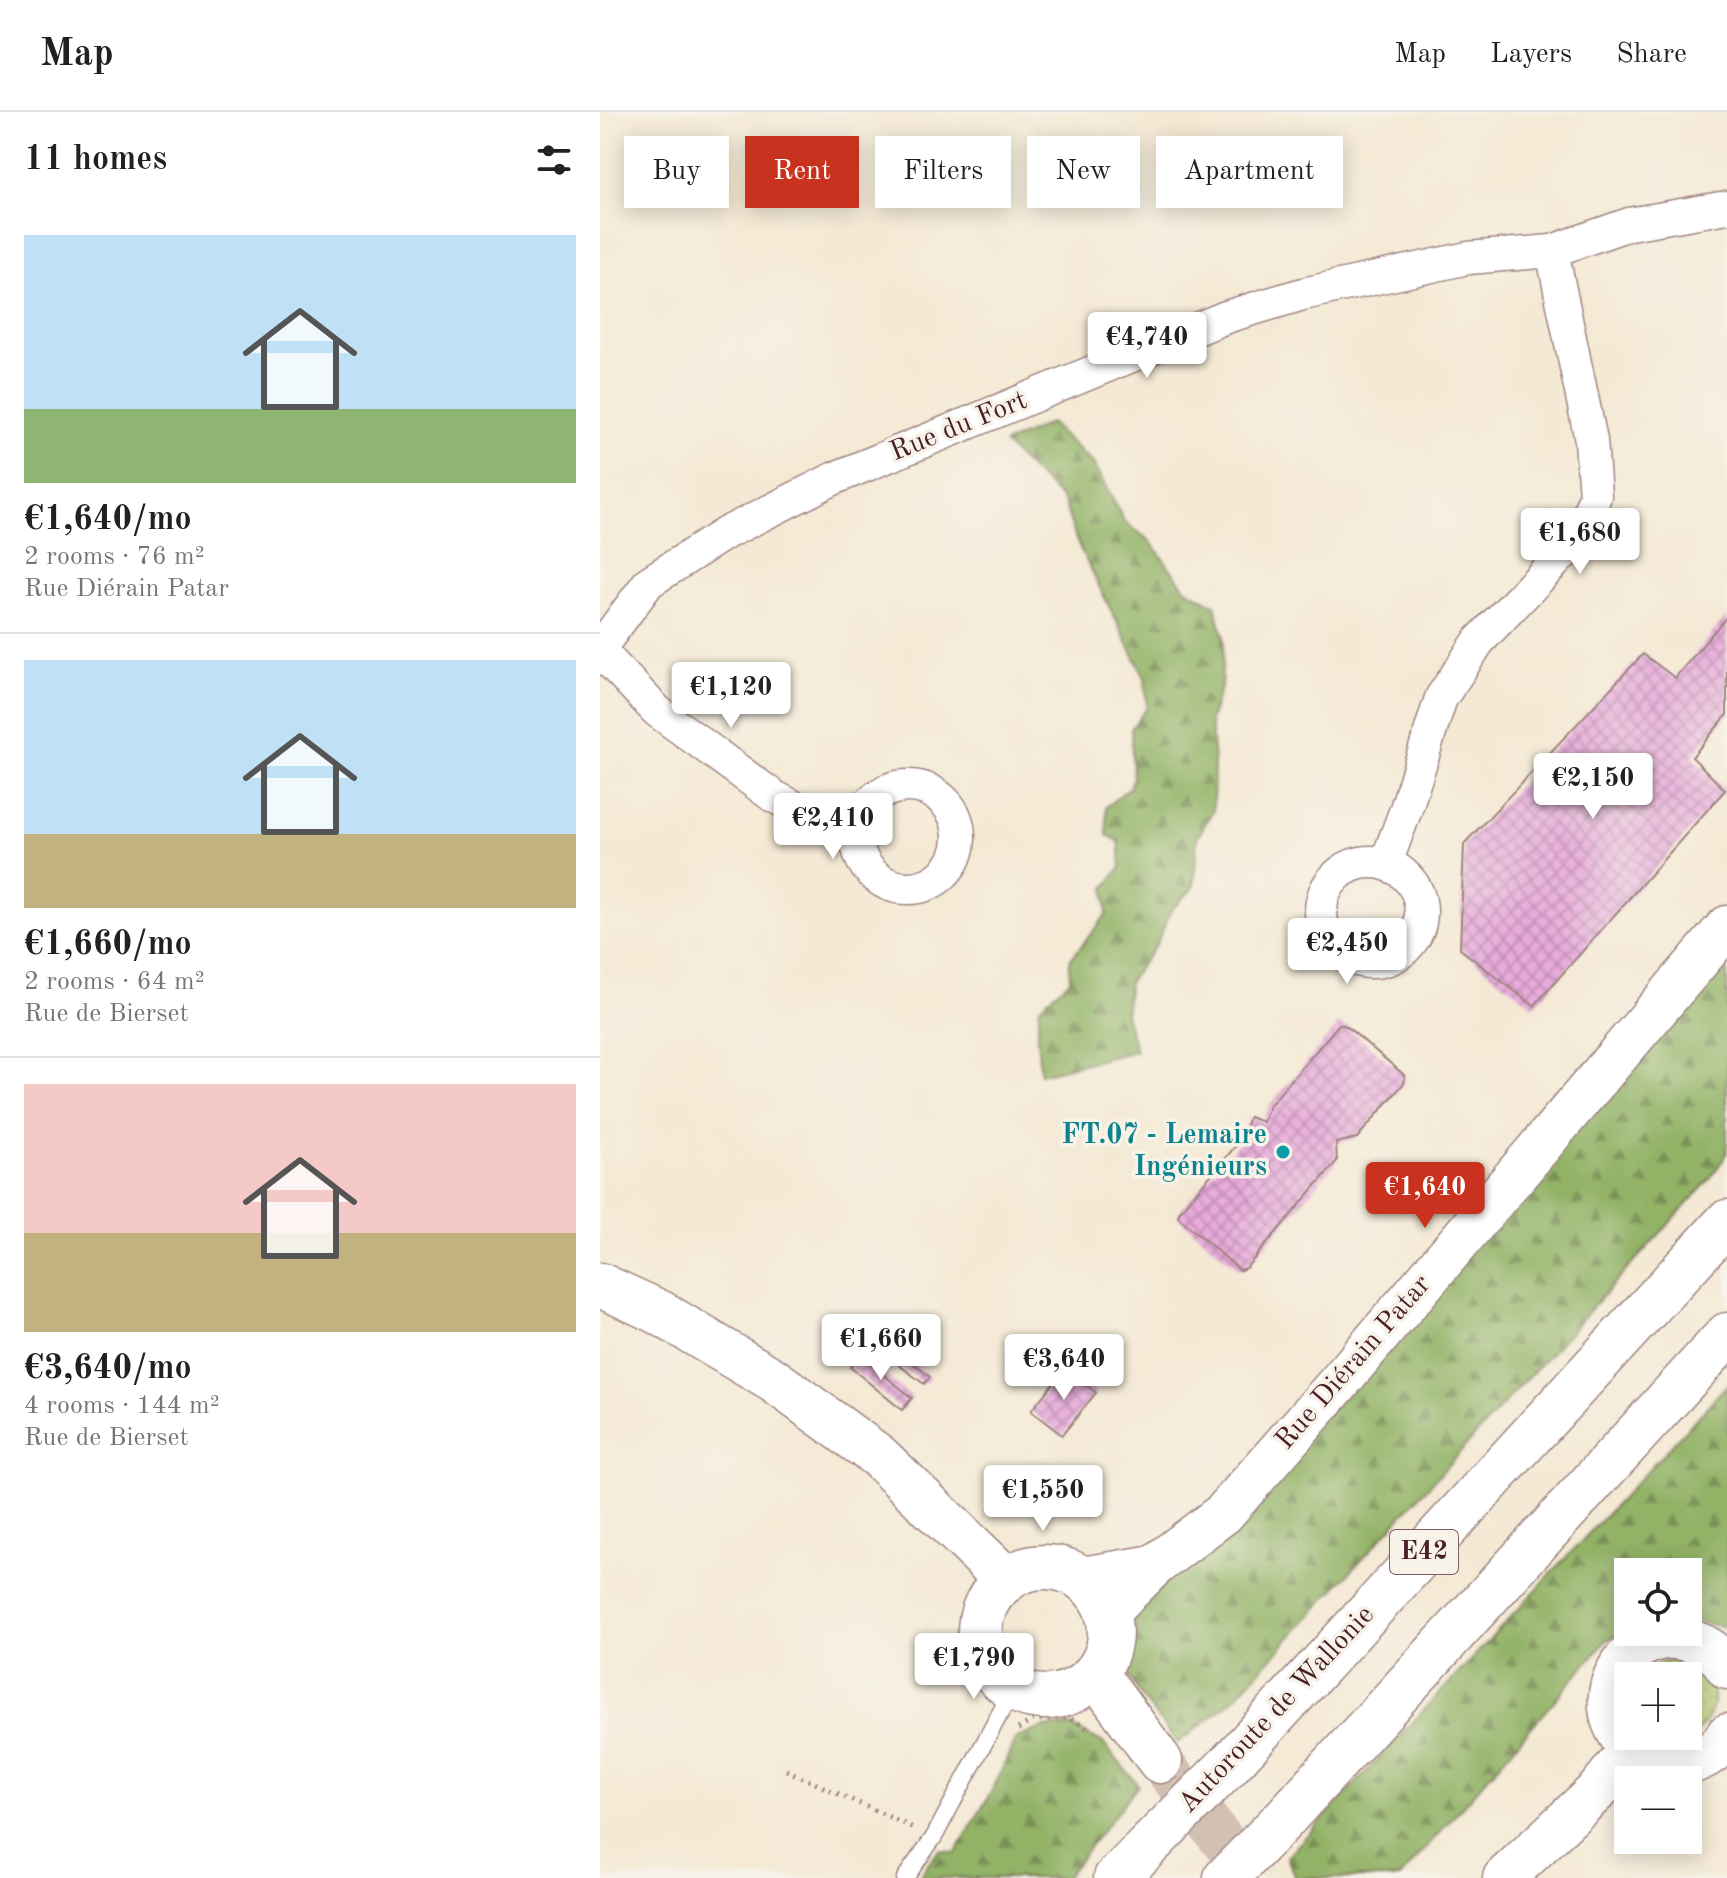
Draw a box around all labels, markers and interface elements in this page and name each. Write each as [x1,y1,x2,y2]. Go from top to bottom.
text: Map [40,36,114,74]
text: Map [1394,41,1446,69]
text: Layers [1490,41,1572,69]
text: Share [1616,41,1687,69]
chip: Buy [624,136,729,208]
chip: Rent [745,136,859,208]
chip: Filters [875,136,1011,208]
chip: New [1027,136,1140,208]
chip: Apartment [1156,136,1343,208]
icon: filters [532,138,576,182]
text: 11 homes [24,143,167,177]
icon: home [228,287,372,431]
pin: €4,740 [1082,312,1212,380]
text: €4,740 [1106,325,1188,351]
street label: Rue du Fort [886,387,1032,467]
text: €1,640/mo [24,503,192,537]
pin: €1,680 [1515,508,1645,576]
text: €1,680 [1539,521,1621,547]
text: 2 rooms · 76 m² [24,544,205,570]
text: Rue Diérain Patar [24,576,229,602]
pin: €1,120 [666,662,796,730]
text: €1,120 [690,675,772,701]
icon: home [228,712,372,856]
pin: €2,150 [1528,753,1658,821]
text: €2,150 [1552,766,1634,792]
pin: €2,410 [768,793,898,861]
text: €2,410 [792,806,874,832]
pin: €2,450 [1282,918,1412,986]
text: €1,660/mo [24,928,192,962]
text: €2,450 [1306,931,1388,957]
text: 2 rooms · 64 m² [24,969,205,995]
text: Rue de Bierset [24,1001,188,1027]
place label: FT.07 - Lemaire Ingénieurs [1061,1122,1267,1182]
icon: home [228,1136,372,1280]
marker: FT.07 - Lemaire Ingénieurs [1274,1143,1292,1161]
pin: €1,640 [1360,1162,1490,1230]
text: €1,640 [1384,1175,1466,1201]
street label: Rue Diérain Patar [1271,1271,1437,1455]
pin: €1,660 [816,1314,946,1382]
text: €1,660 [840,1327,922,1353]
pin: €3,640 [999,1334,1129,1402]
text: €3,640 [1023,1347,1105,1373]
text: €3,640/mo [24,1352,192,1386]
text: 4 rooms · 144 m² [24,1393,220,1419]
text: Rue de Bierset [24,1425,188,1451]
pin: €1,550 [978,1465,1108,1533]
text: €1,550 [1002,1478,1084,1504]
road number: E42 [1390,1530,1458,1574]
map controls [1614,1558,1702,1854]
button: locate [1614,1558,1702,1646]
street label: Autoroute de Wallonie [1174,1601,1380,1819]
pin: €1,790 [909,1633,1039,1701]
text: €1,790 [933,1646,1015,1672]
button: + [1614,1662,1702,1750]
button: − [1614,1766,1702,1854]

